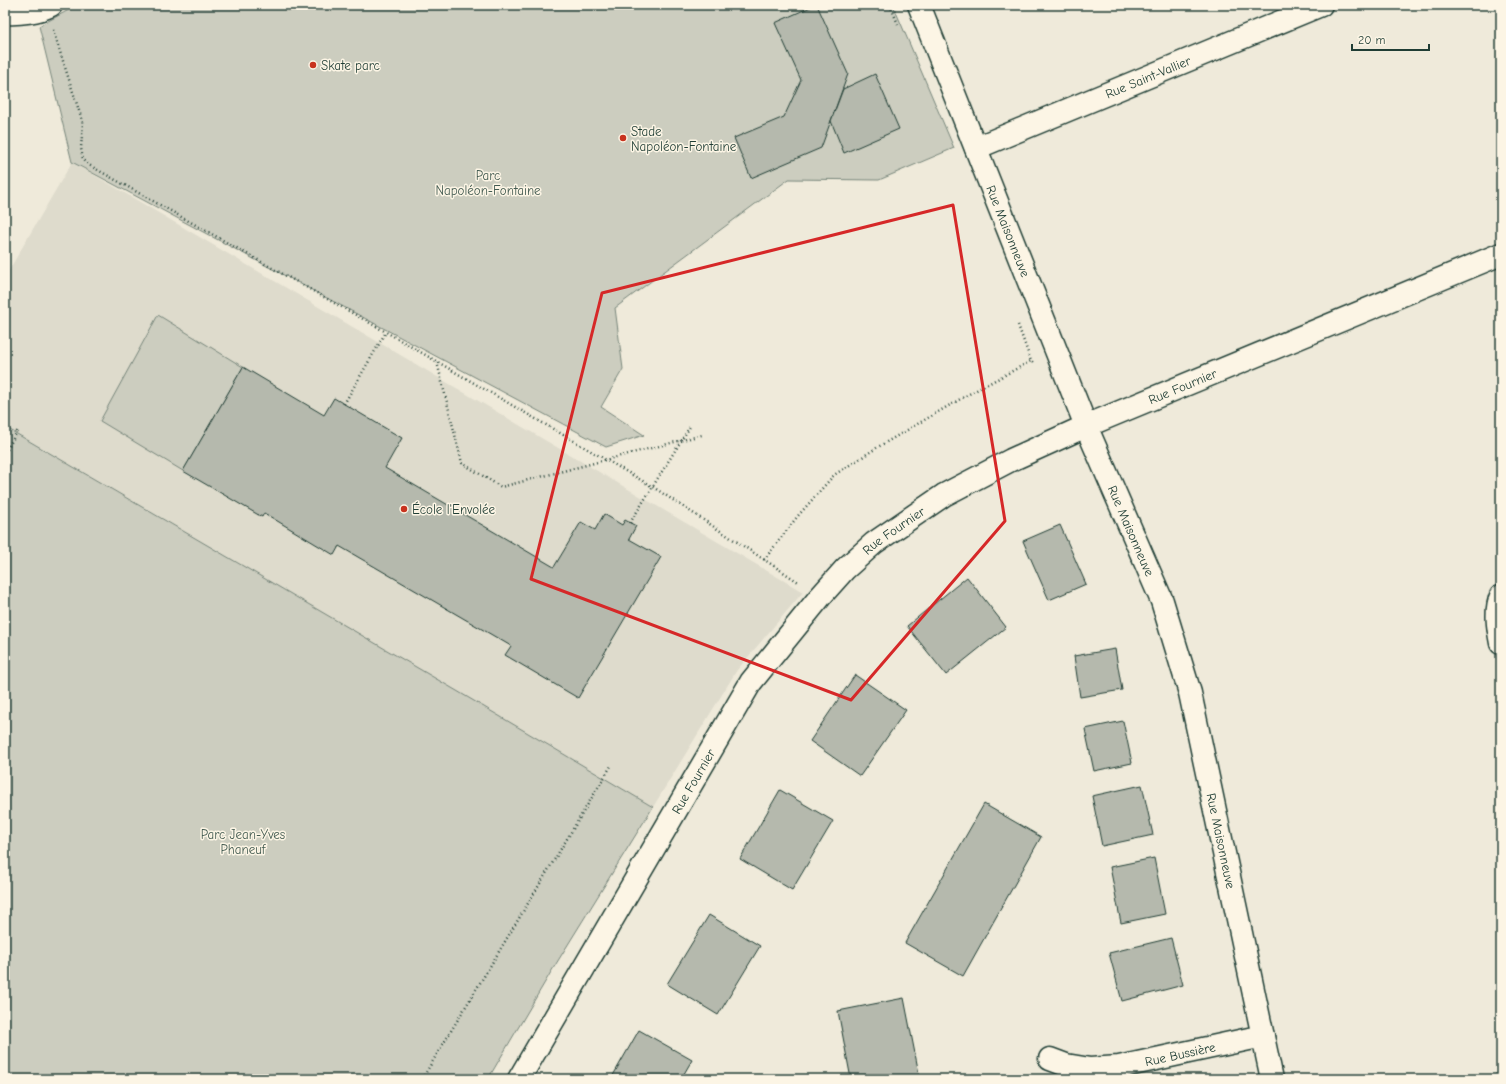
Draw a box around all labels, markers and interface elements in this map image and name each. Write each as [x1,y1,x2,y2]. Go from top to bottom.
scale bar [1352,26,1429,52]
text: 20 m [1358,33,1386,47]
street label: Rue Saint-Vallier [1103,52,1193,101]
place label: Skate parc [321,58,380,73]
marker: Skate parc [308,60,318,70]
place label: Stade Napoléon-Fontaine [631,124,737,154]
marker: Stade Napoléon-Fontaine [618,133,628,143]
park label: Parc Napoléon-Fontaine [435,168,541,198]
street label: Rue Maisonneuve [984,183,1034,279]
street label: Rue Fournier [1146,365,1220,407]
street label: Rue Maisonneuve [1105,483,1158,579]
place label: École l'Envolée [412,501,496,517]
street label: Rue Fournier [859,503,928,557]
marker: École l'Envolée [399,504,409,514]
street label: Rue Fournier [668,745,718,816]
street label: Rue Maisonneuve [1204,792,1239,890]
park label: Parc Jean-Yves Phaneuf [201,827,285,857]
street label: Rue Bussière [1143,1039,1217,1069]

